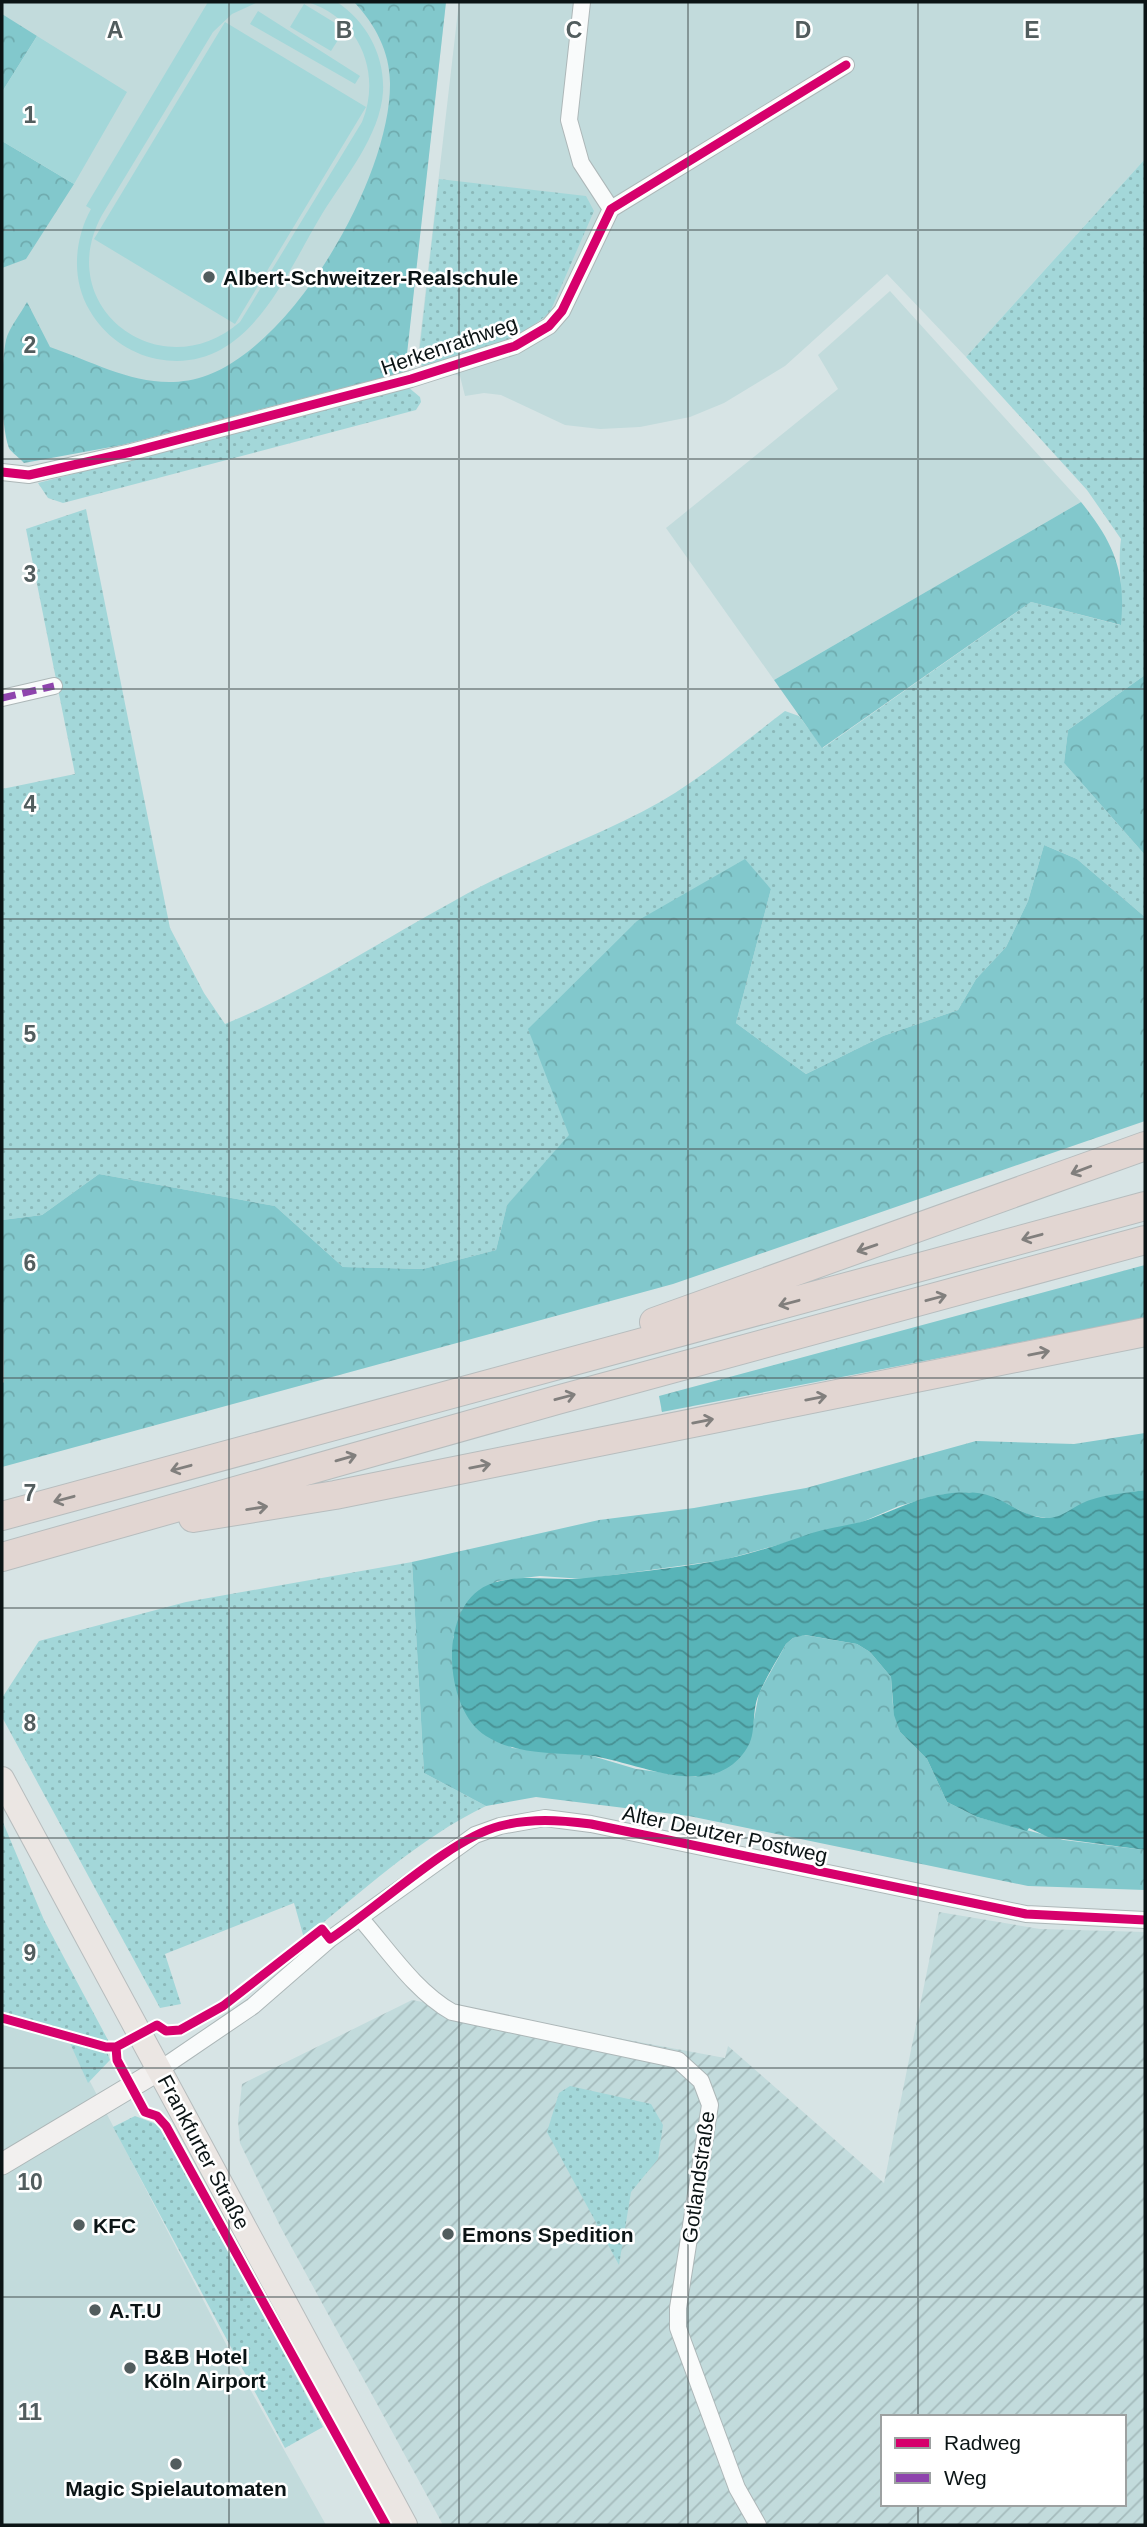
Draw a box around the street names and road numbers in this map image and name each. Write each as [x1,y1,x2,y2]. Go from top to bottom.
street label: Herkenrathweg [378,311,520,379]
street label: Alter Deutzer Postweg [620,1801,830,1867]
street label: Frankfurter Straße [154,2071,254,2233]
street label: Gotlandstraße [677,2110,719,2244]

